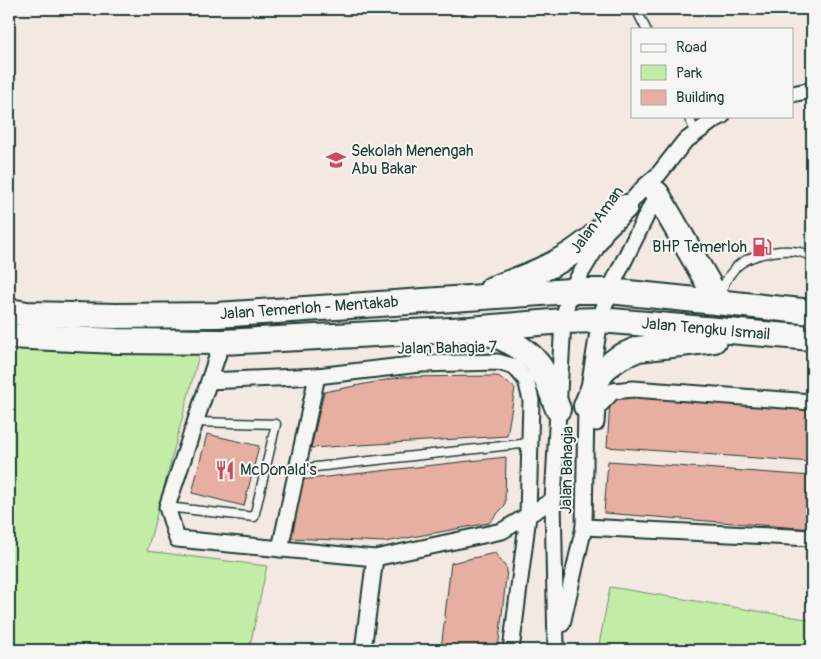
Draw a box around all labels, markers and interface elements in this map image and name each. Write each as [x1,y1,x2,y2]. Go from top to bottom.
legend [631,28,794,118]
text: Road [676,38,707,57]
text: Park [676,64,703,83]
text: Building [676,88,724,107]
place label: Sekolah Menengah Abu Bakar [351,141,473,179]
school or university icon: Sekolah Menengah Abu Bakar [325,149,347,171]
street label: Jalan Aman [566,182,628,258]
fuel station icon: BHP Temerloh [751,236,773,258]
place label: BHP Temerloh [652,237,747,257]
street label: Jalan Temerloh - Mentakab [219,292,399,324]
street label: Jalan Tengku Ismail [641,313,771,345]
street label: Jalan Bahagia 7 [397,337,498,359]
street label: Jalan Bahagia [556,426,578,514]
restaurant icon: McDonald's [214,459,236,481]
place label: McDonald's [240,460,317,480]

